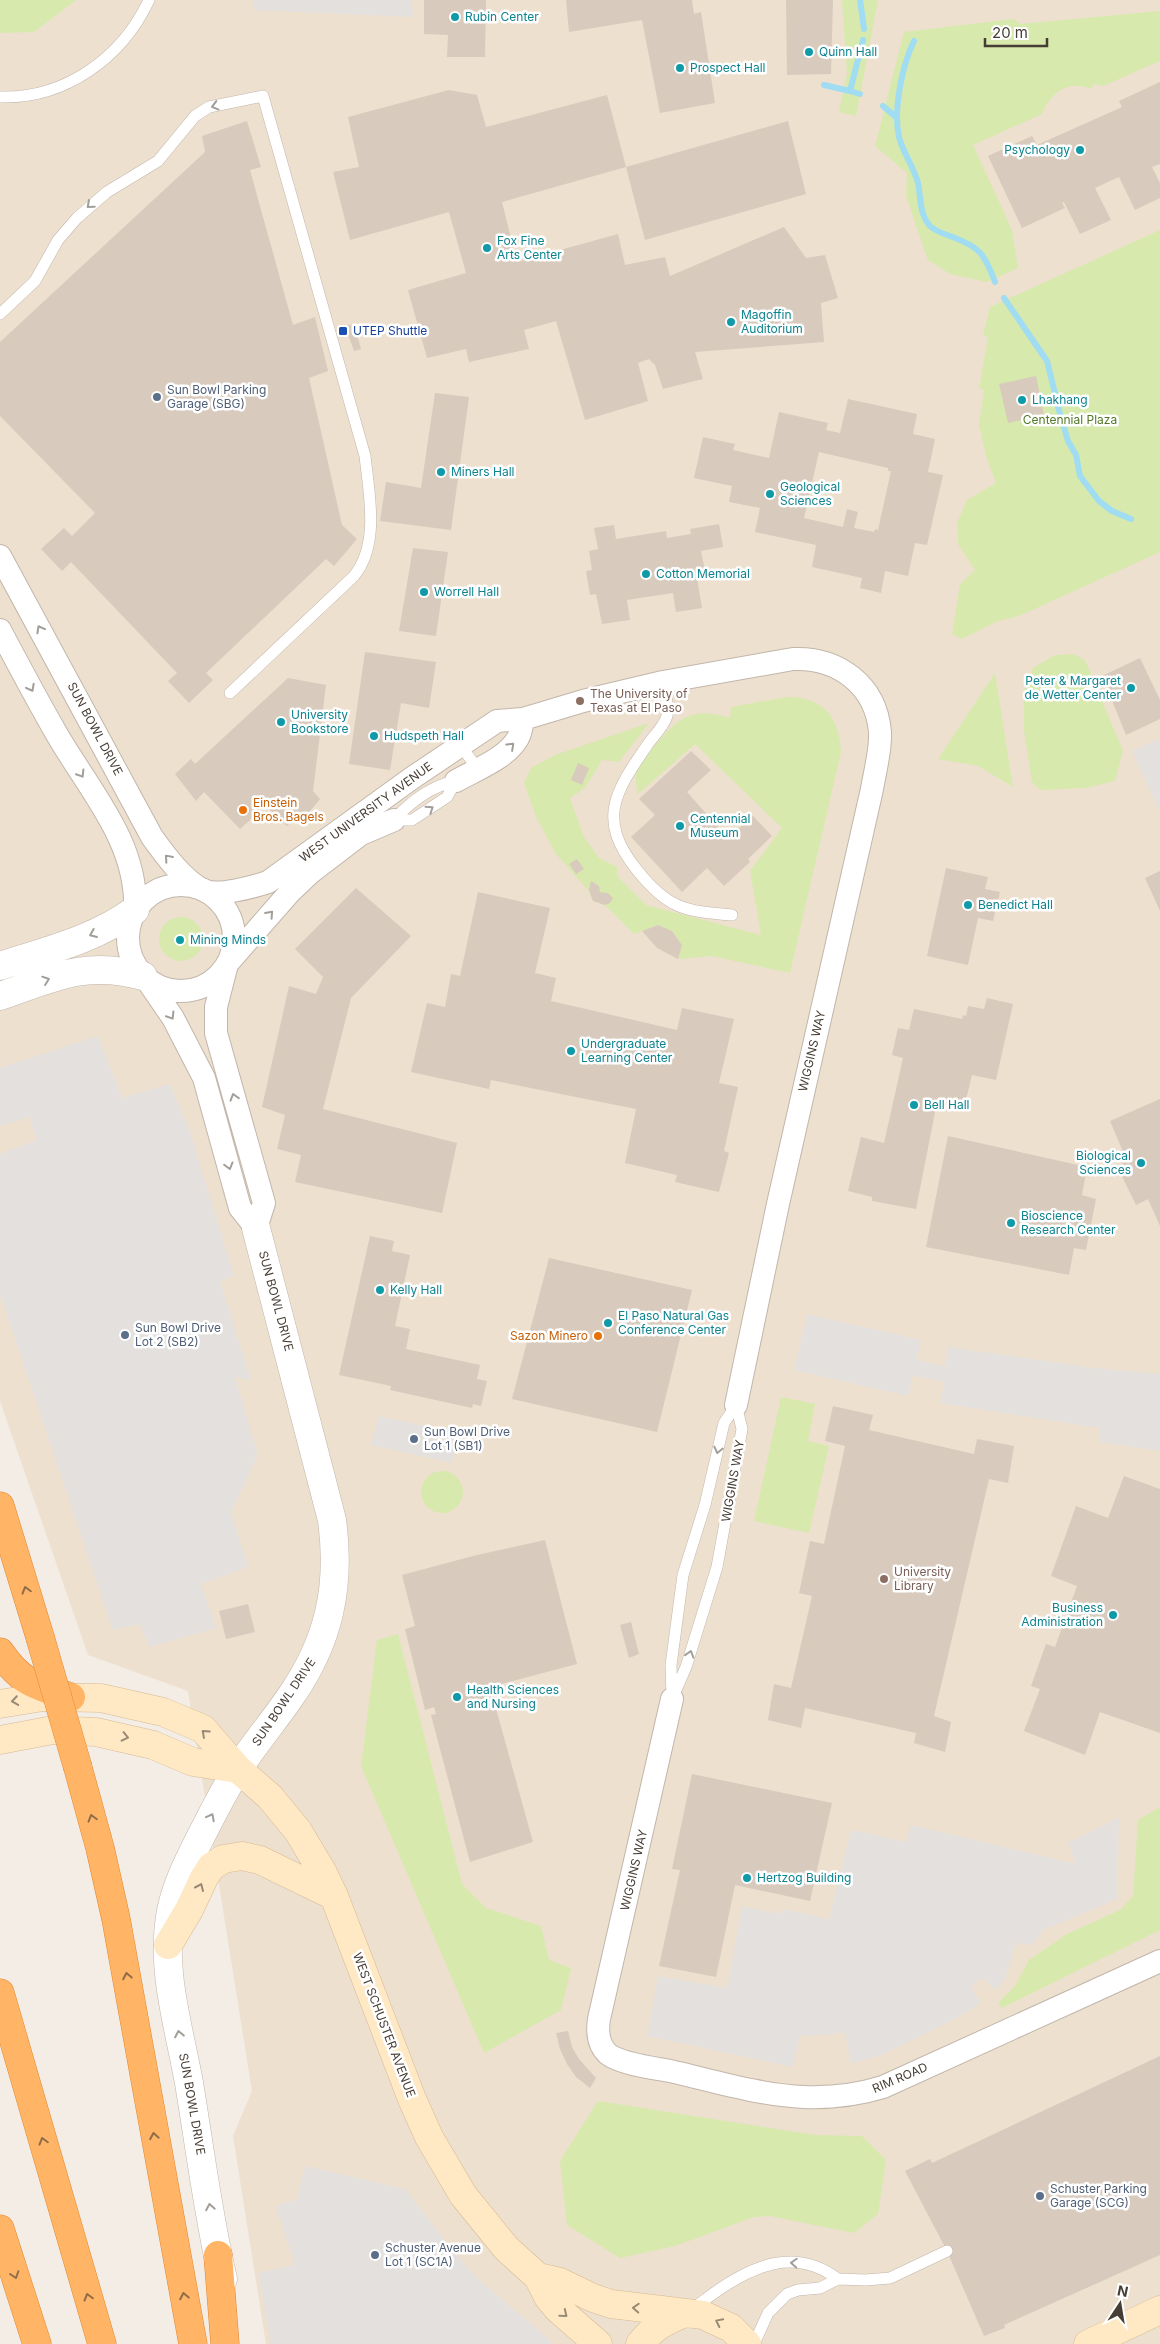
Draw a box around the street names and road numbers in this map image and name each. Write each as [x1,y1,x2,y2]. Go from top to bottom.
street label: SUN BOWL DRIVE [65,680,126,778]
street label: WEST UNIVERSITY AVENUE [296,758,435,865]
street label: WIGGINS WAY [795,1009,828,1093]
street label: SUN BOWL DRIVE [256,1249,297,1353]
street label: WIGGINS WAY [718,1439,747,1523]
street label: SUN BOWL DRIVE [249,1655,319,1749]
street label: WIGGINS WAY [617,1828,650,1912]
street label: WEST SCHUSTER AVENUE [350,1950,419,2099]
street label: SUN BOWL DRIVE [176,2052,209,2156]
street label: RIM ROAD [870,2059,930,2096]

